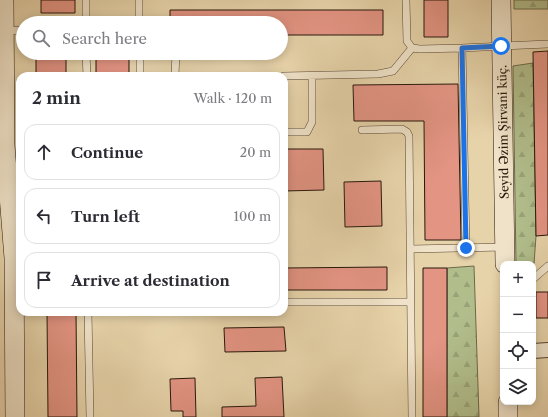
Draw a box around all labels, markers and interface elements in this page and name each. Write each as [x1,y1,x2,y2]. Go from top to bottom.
search box [16,16,288,60]
icon: search [30,27,52,49]
text: Search here [62,29,147,48]
route start [492,37,510,55]
street label: Seyid Əzim Şirvani küç. [494,65,512,199]
text: 2 min [32,88,81,108]
text: Walk · 120 m [194,90,272,106]
icon: ahead [33,141,55,163]
text: Continue [71,143,143,162]
text: 20 m [240,144,271,160]
icon: left [33,205,55,227]
text: Turn left [71,207,140,226]
text: 100 m [233,208,271,224]
route end [457,239,475,257]
map controls [500,261,536,405]
button: + [500,261,536,297]
icon: arrive [33,269,55,291]
text: Arrive at destination [71,271,230,290]
button: − [500,297,536,333]
button: locate [500,333,536,369]
button: layers [500,369,536,405]

